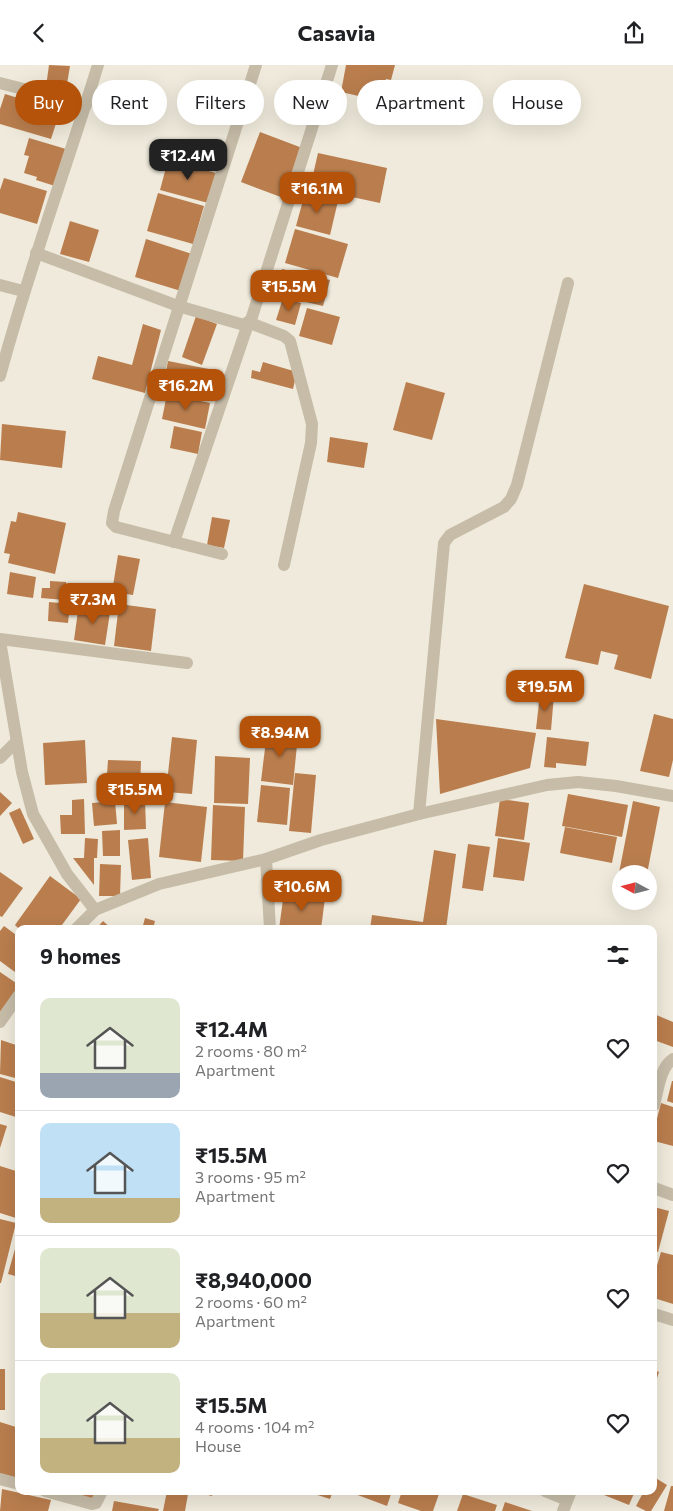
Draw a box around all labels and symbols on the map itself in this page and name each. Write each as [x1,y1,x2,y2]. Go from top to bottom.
pin: ₹12.4M [147,139,229,181]
pin: ₹16.1M [276,171,358,214]
pin: ₹15.5M [248,269,330,312]
pin: ₹16.2M [145,369,227,411]
pin: ₹7.3M [58,583,128,625]
pin: ₹19.5M [504,669,586,712]
pin: ₹8.94M [239,715,321,758]
pin: ₹15.5M [94,773,176,815]
north arrow [612,865,658,910]
pin: ₹10.6M [261,869,343,912]

